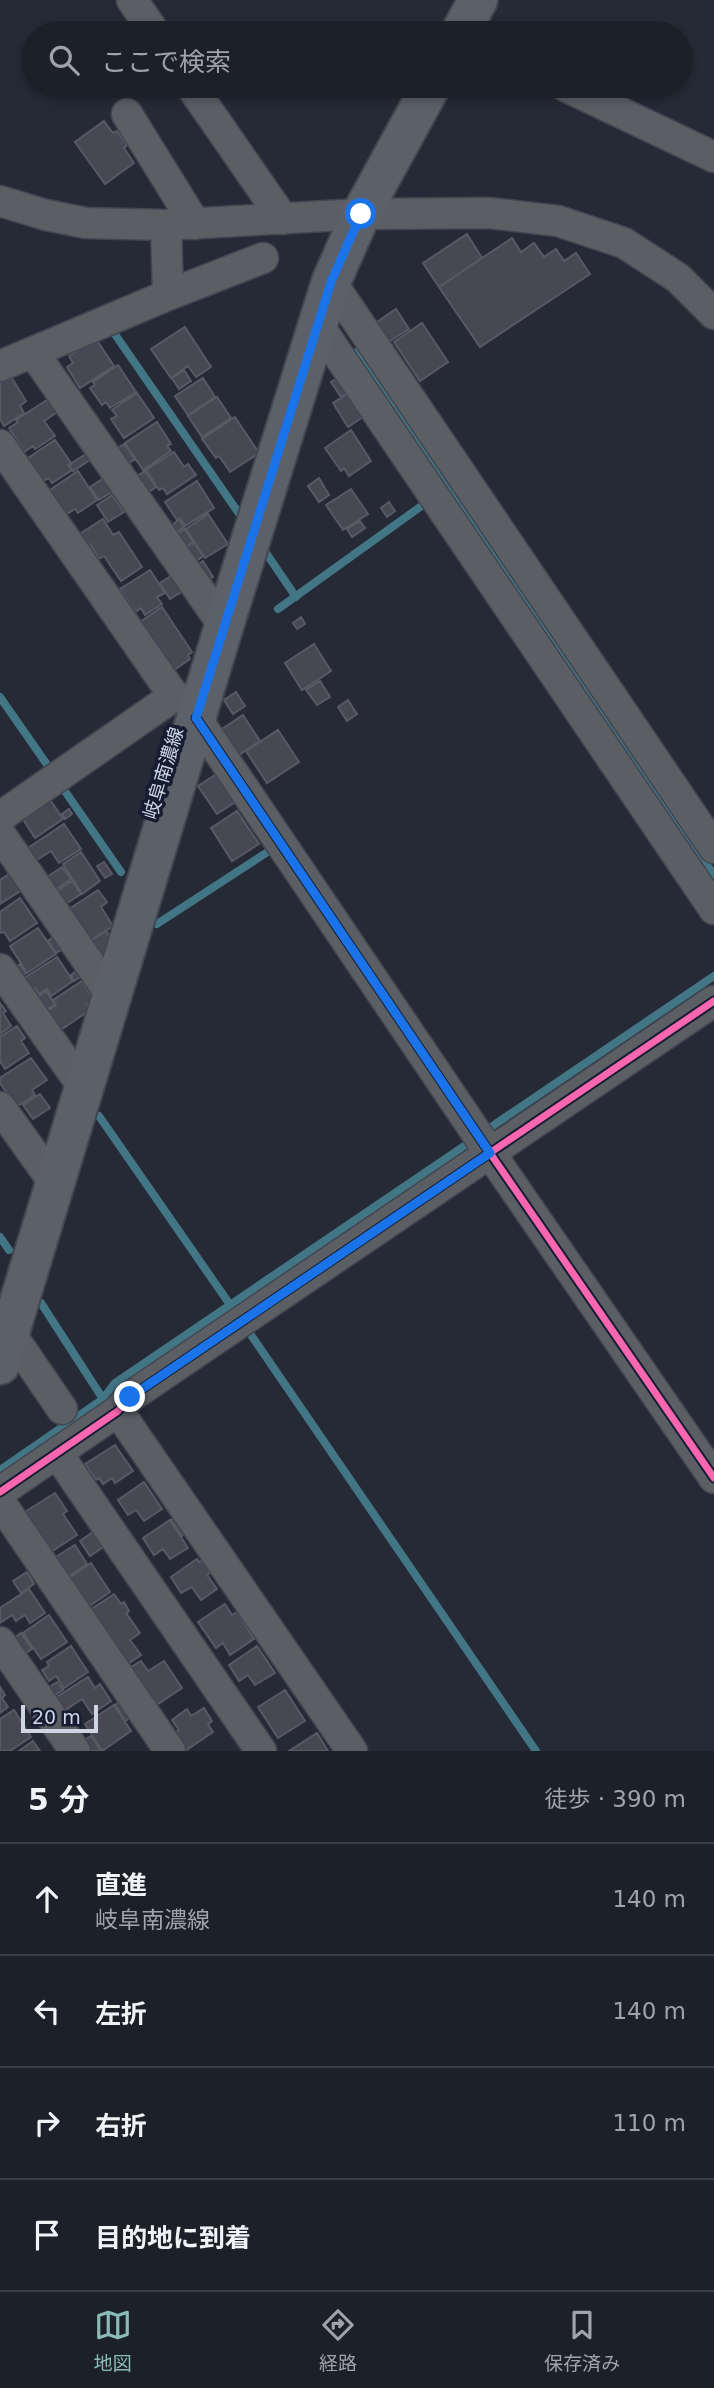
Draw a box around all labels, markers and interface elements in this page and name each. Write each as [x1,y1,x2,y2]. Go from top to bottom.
search box [21,21,693,98]
icon: search [45,41,83,79]
text: ここで検索 [101,47,231,77]
route start [345,198,376,229]
street label: 岐阜南濃線 [139,724,187,822]
route end [114,1381,145,1412]
scale bar [21,1702,98,1734]
text: 20 m [32,1706,81,1728]
text: 5 分 [28,1782,89,1817]
text: 徒歩 · 390 m [544,1786,686,1812]
text: 直進 [95,1870,147,1900]
icon: ahead [28,1880,66,1918]
text: 140 m [612,1886,686,1912]
text: 岐阜南濃線 [95,1907,210,1933]
icon: left [28,1992,66,2030]
text: 140 m [612,1998,686,2024]
text: 左折 [95,1999,147,2029]
icon: right [28,2104,66,2142]
text: 110 m [612,2110,686,2136]
text: 右折 [95,2111,147,2141]
icon: arrive [28,2216,66,2254]
text: 目的地に到着 [95,2223,251,2253]
tab: 地図 [94,2306,132,2375]
tab: 経路 [319,2306,357,2375]
tab: 保存済み [544,2306,620,2375]

